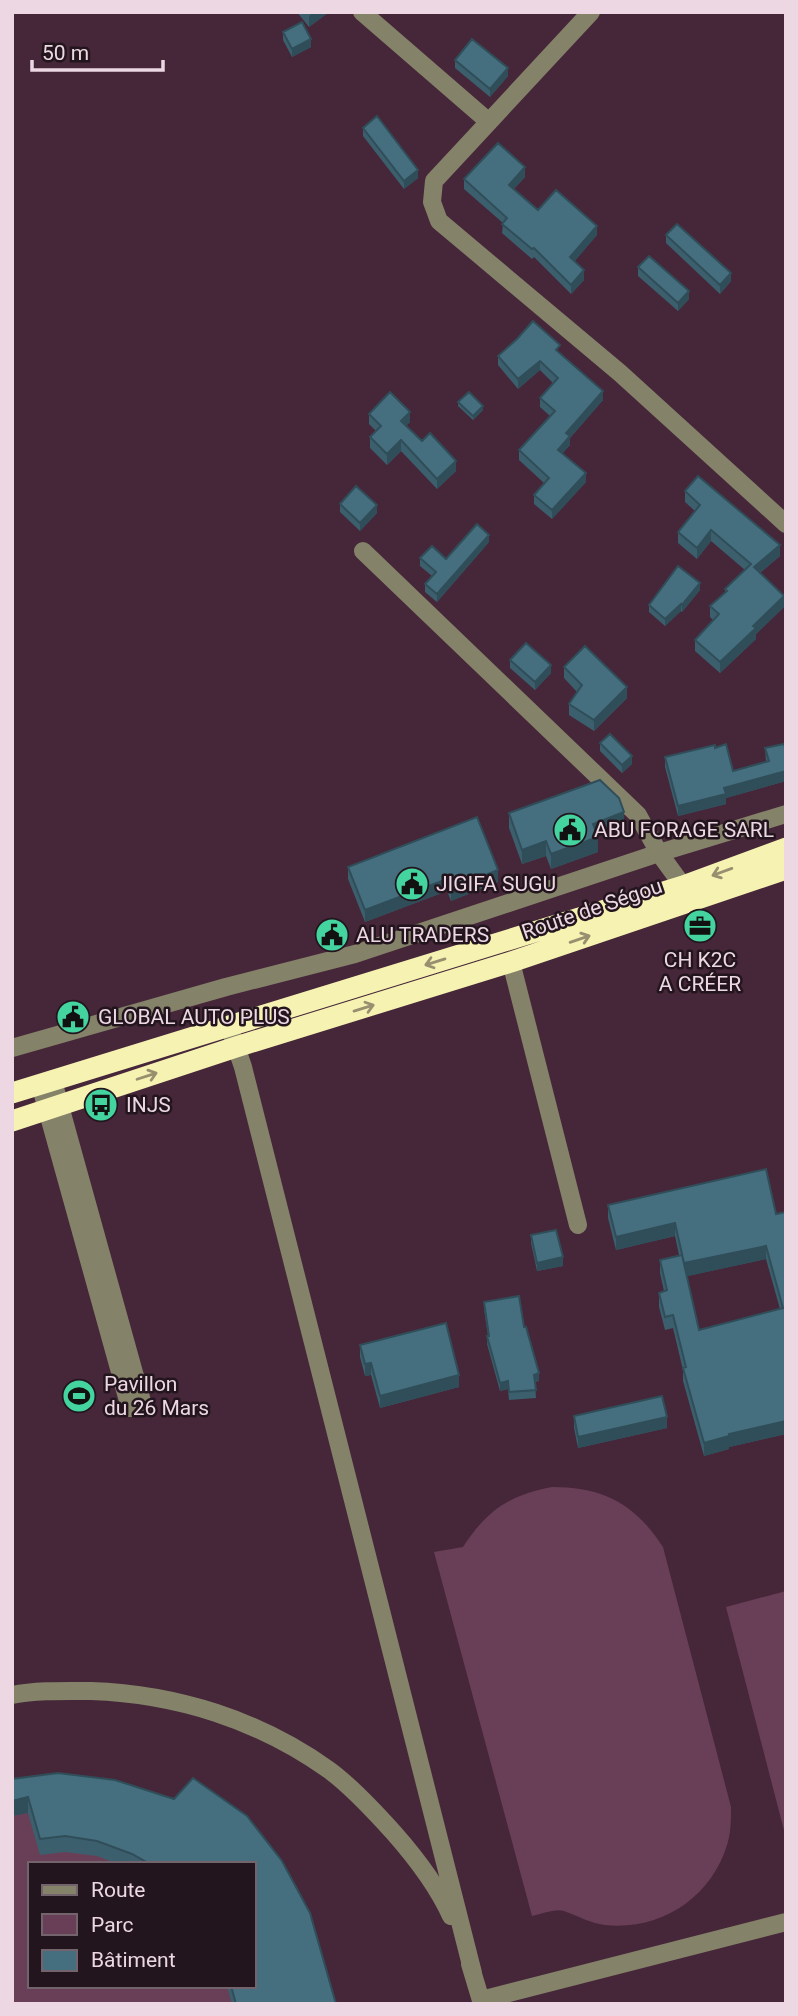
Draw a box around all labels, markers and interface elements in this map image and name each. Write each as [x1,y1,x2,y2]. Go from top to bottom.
scale bar [32,28,163,72]
text: 50 m [42,41,89,65]
public building icon: ABU FORAGE SARL [551,811,589,849]
place label: ABU FORAGE SARL [594,818,774,842]
public building icon: JIGIFA SUGU [393,865,431,903]
one-way arrow [711,866,733,879]
place label: JIGIFA SUGU [436,872,556,896]
street label: Route de Ségou [519,874,665,944]
office icon: CH K2C A CRÉER [681,907,719,945]
public building icon: ALU TRADERS [313,916,351,954]
place label: ALU TRADERS [356,923,489,947]
one-way arrow [569,931,591,944]
place label: CH K2C A CRÉER [659,948,741,996]
one-way arrow [424,957,446,969]
public building icon: GLOBAL AUTO PLUS [54,998,92,1036]
one-way arrow [352,1000,374,1013]
place label: GLOBAL AUTO PLUS [98,1005,290,1029]
one-way arrow [135,1069,157,1081]
bus stop icon: INJS [82,1086,120,1124]
place label: INJS [126,1093,171,1117]
place label: Pavillon du 26 Mars [104,1372,209,1420]
sports icon: Pavillon du 26 Mars [60,1377,98,1415]
legend [28,1862,256,1988]
text: Route [91,1878,146,1902]
text: Parc [91,1913,133,1937]
text: Bâtiment [91,1948,176,1972]

